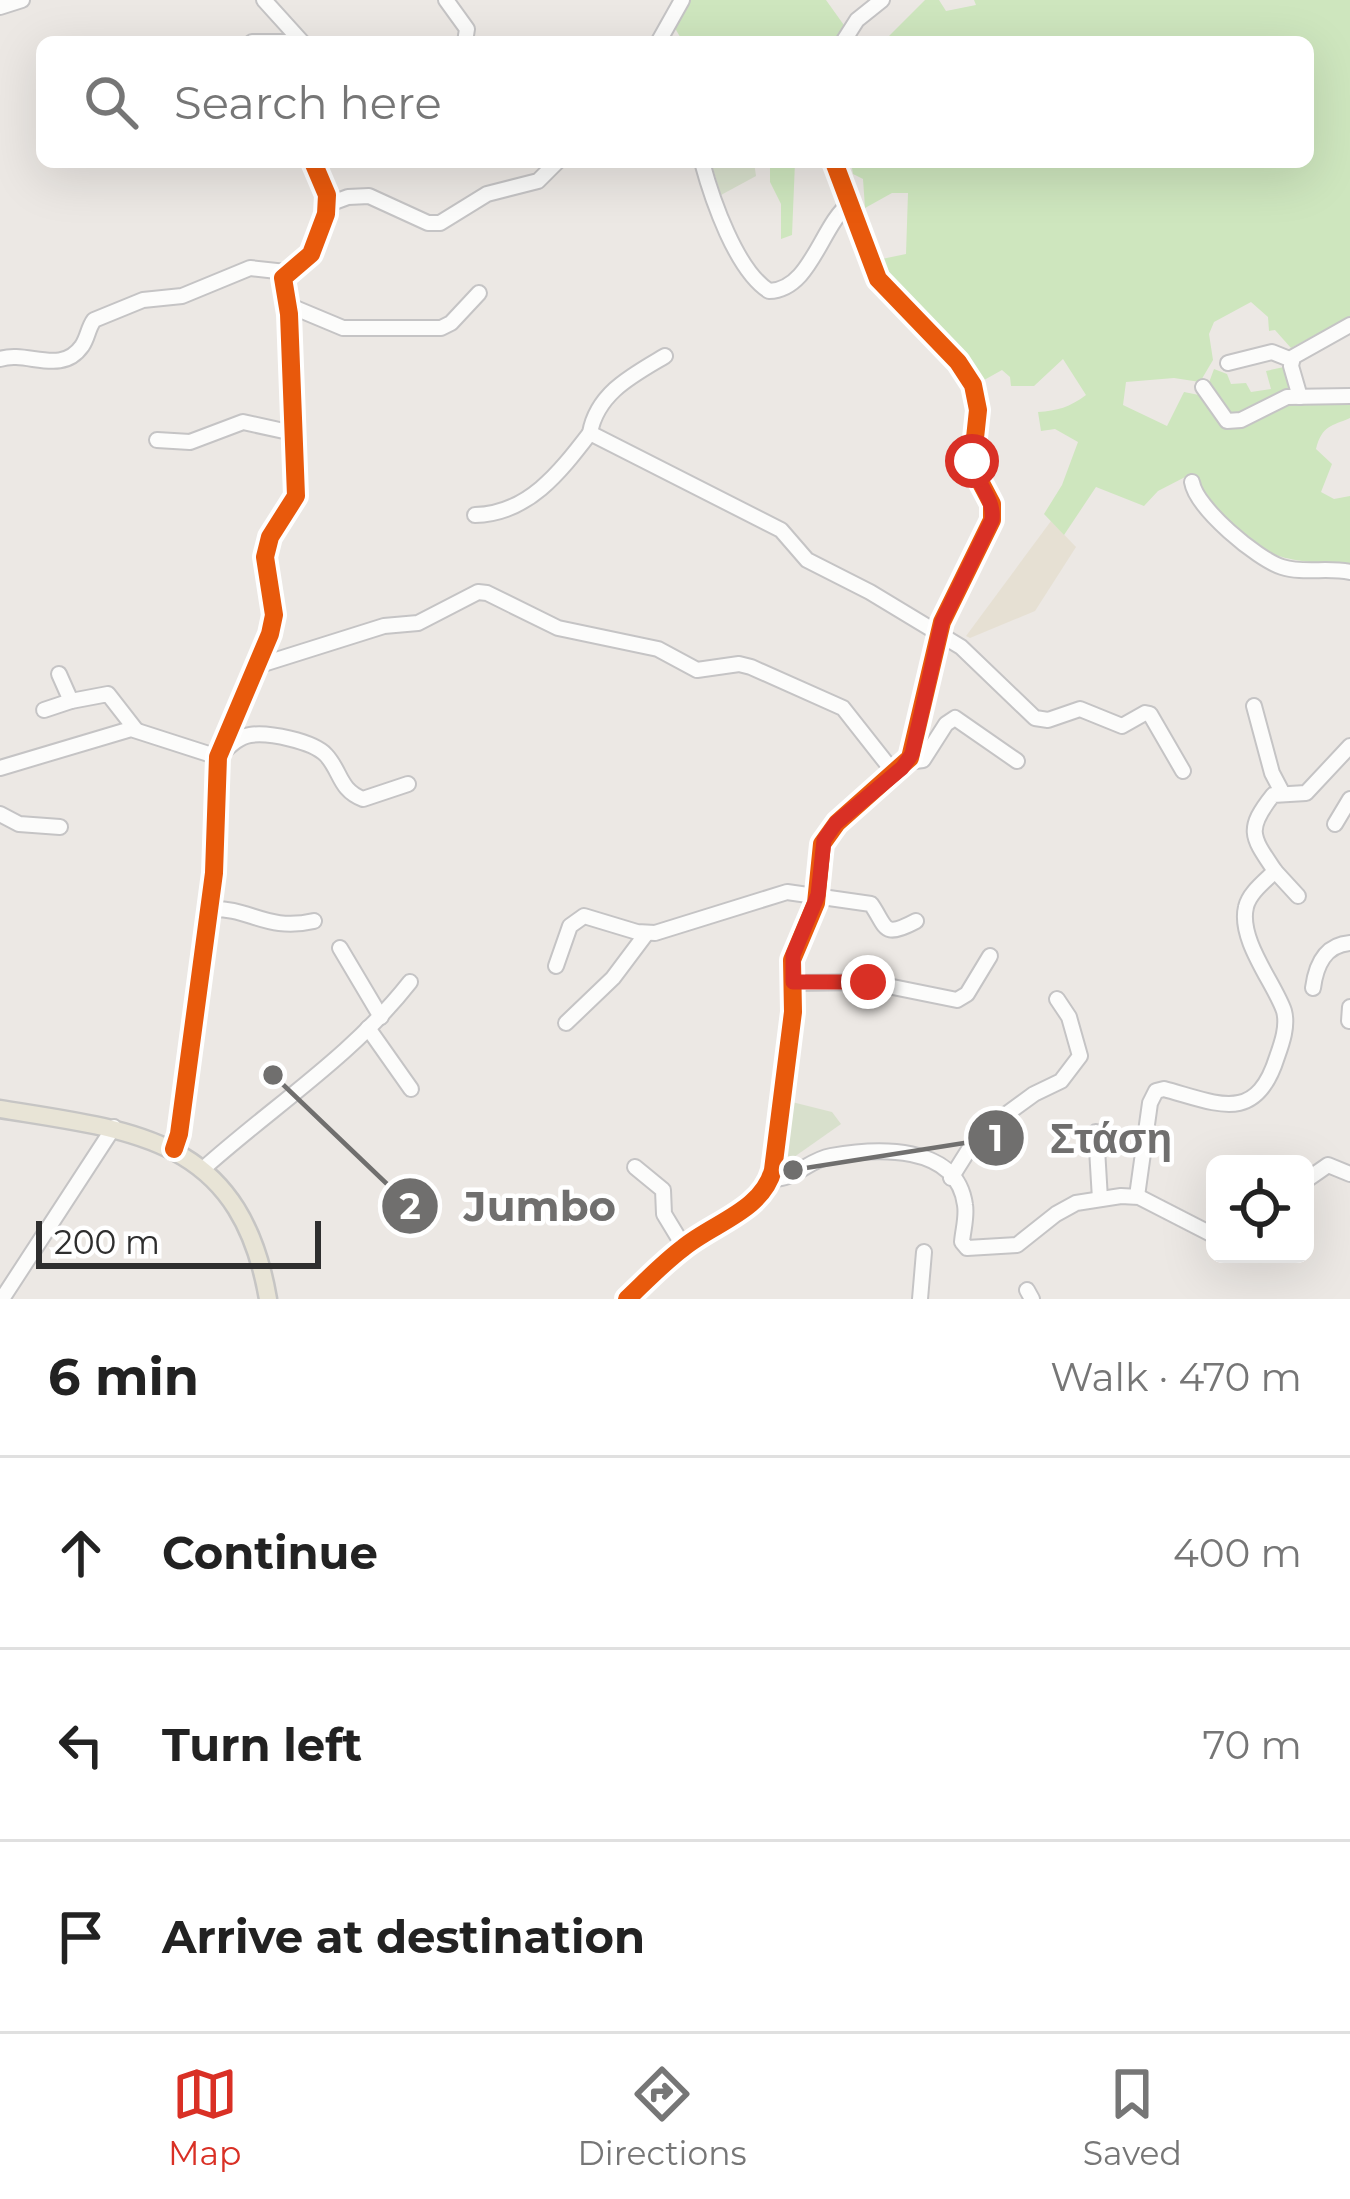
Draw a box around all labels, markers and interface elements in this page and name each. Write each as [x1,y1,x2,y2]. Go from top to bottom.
search box [36,36,1314,168]
icon: search [78,69,144,135]
text: Search here [174,75,442,130]
route start [945,434,999,488]
route end [841,955,895,1009]
callout: Στάση [966,1099,1197,1177]
text: Στάση [1050,1112,1172,1164]
text: 1 [989,1116,1003,1160]
map controls [1206,1155,1314,1263]
button: locate [1206,1155,1314,1263]
callout: Jumbo [380,1167,641,1245]
text: Jumbo [463,1180,616,1232]
text: 2 [399,1184,421,1228]
scale bar [36,1215,321,1268]
text: 200 m [54,1222,160,1262]
text: 6 min [48,1346,199,1408]
text: Walk · 470 m [1050,1353,1302,1401]
icon: ahead [48,1520,114,1586]
text: Continue [162,1525,378,1580]
text: 400 m [1173,1529,1302,1577]
icon: left [48,1712,114,1778]
text: Turn left [162,1717,362,1772]
text: 70 m [1202,1721,1302,1769]
icon: arrive [48,1904,114,1970]
text: Arrive at destination [162,1909,645,1964]
tab: Map [168,2061,241,2173]
tab: Directions [578,2061,747,2173]
tab: Saved [1083,2061,1182,2173]

